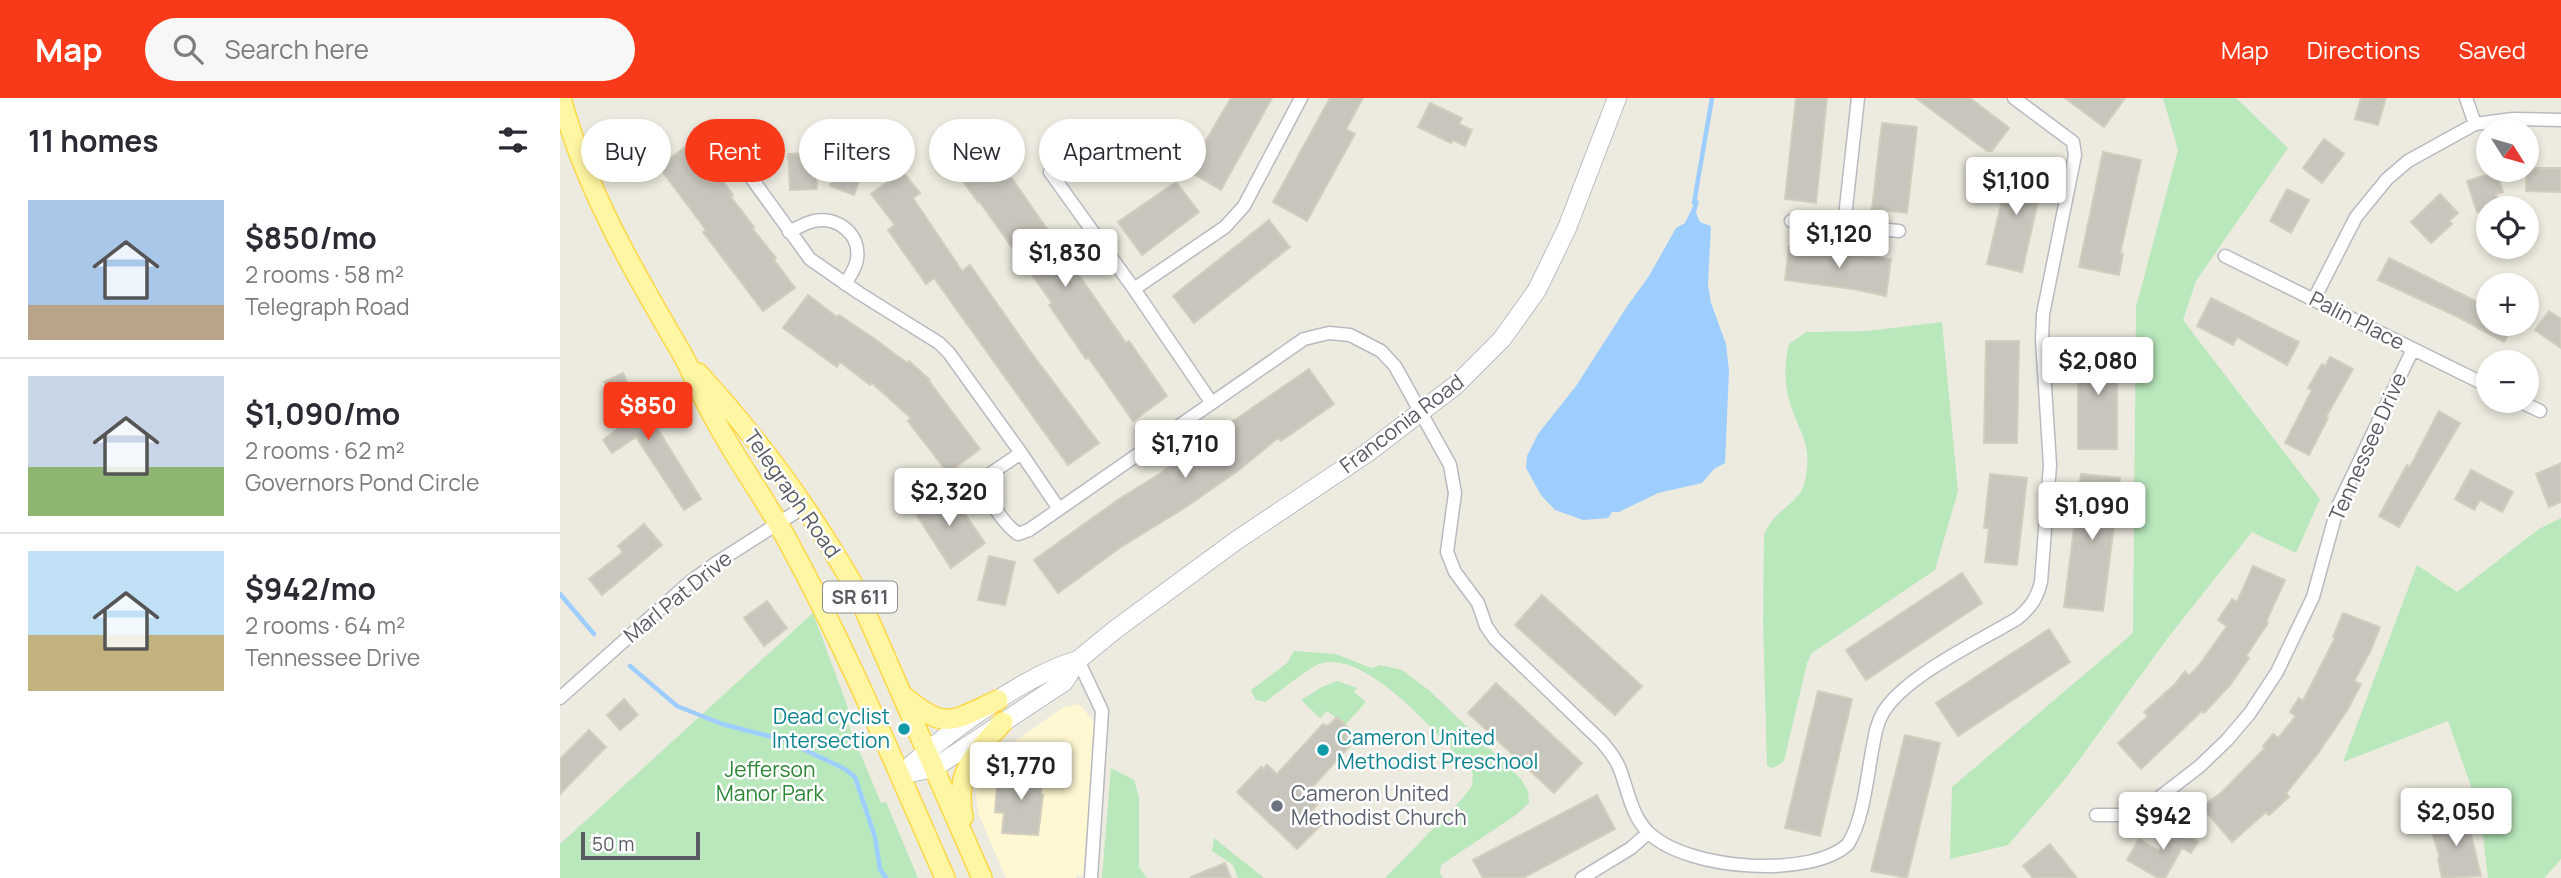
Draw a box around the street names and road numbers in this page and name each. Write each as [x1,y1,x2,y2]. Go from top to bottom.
street label: Palin Place [2305,284,2410,356]
street label: Franconia Road [1334,367,1469,479]
street label: Tennessee Drive [2322,368,2412,525]
street label: Telegraph Road [738,424,847,563]
street label: Marl Pat Drive [617,544,737,649]
road number: SR 611 [823,582,897,612]

